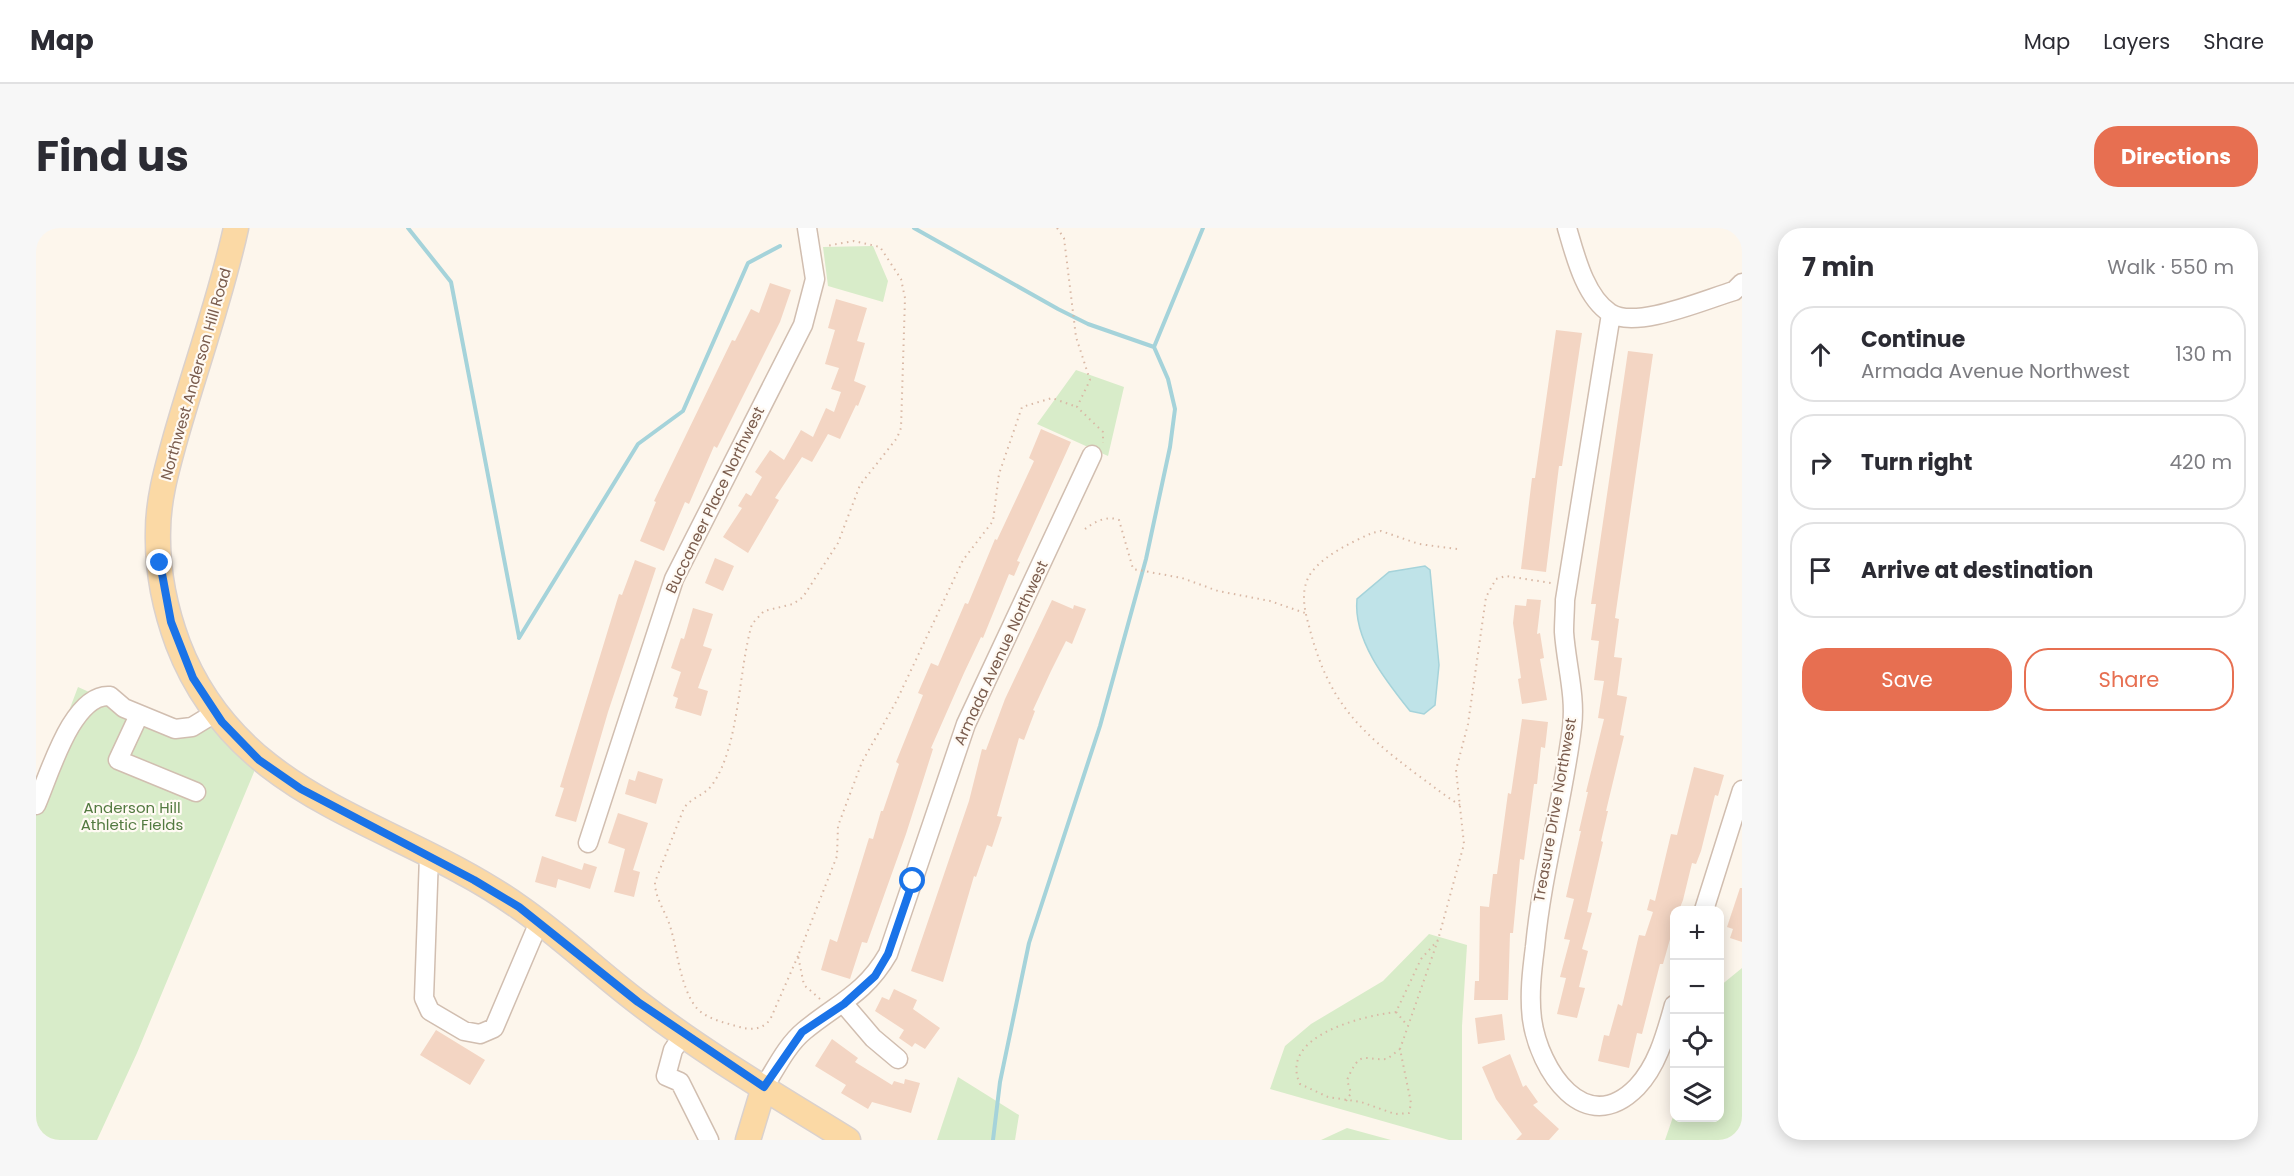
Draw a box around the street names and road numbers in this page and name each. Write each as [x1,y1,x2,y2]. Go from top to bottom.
street label: Northwest Anderson Hill Road [155,265,236,482]
street label: Buccaneer Place Northwest [660,403,769,597]
street label: Armada Avenue Northwest [948,557,1053,749]
street label: Treasure Drive Northwest [1528,716,1581,904]

